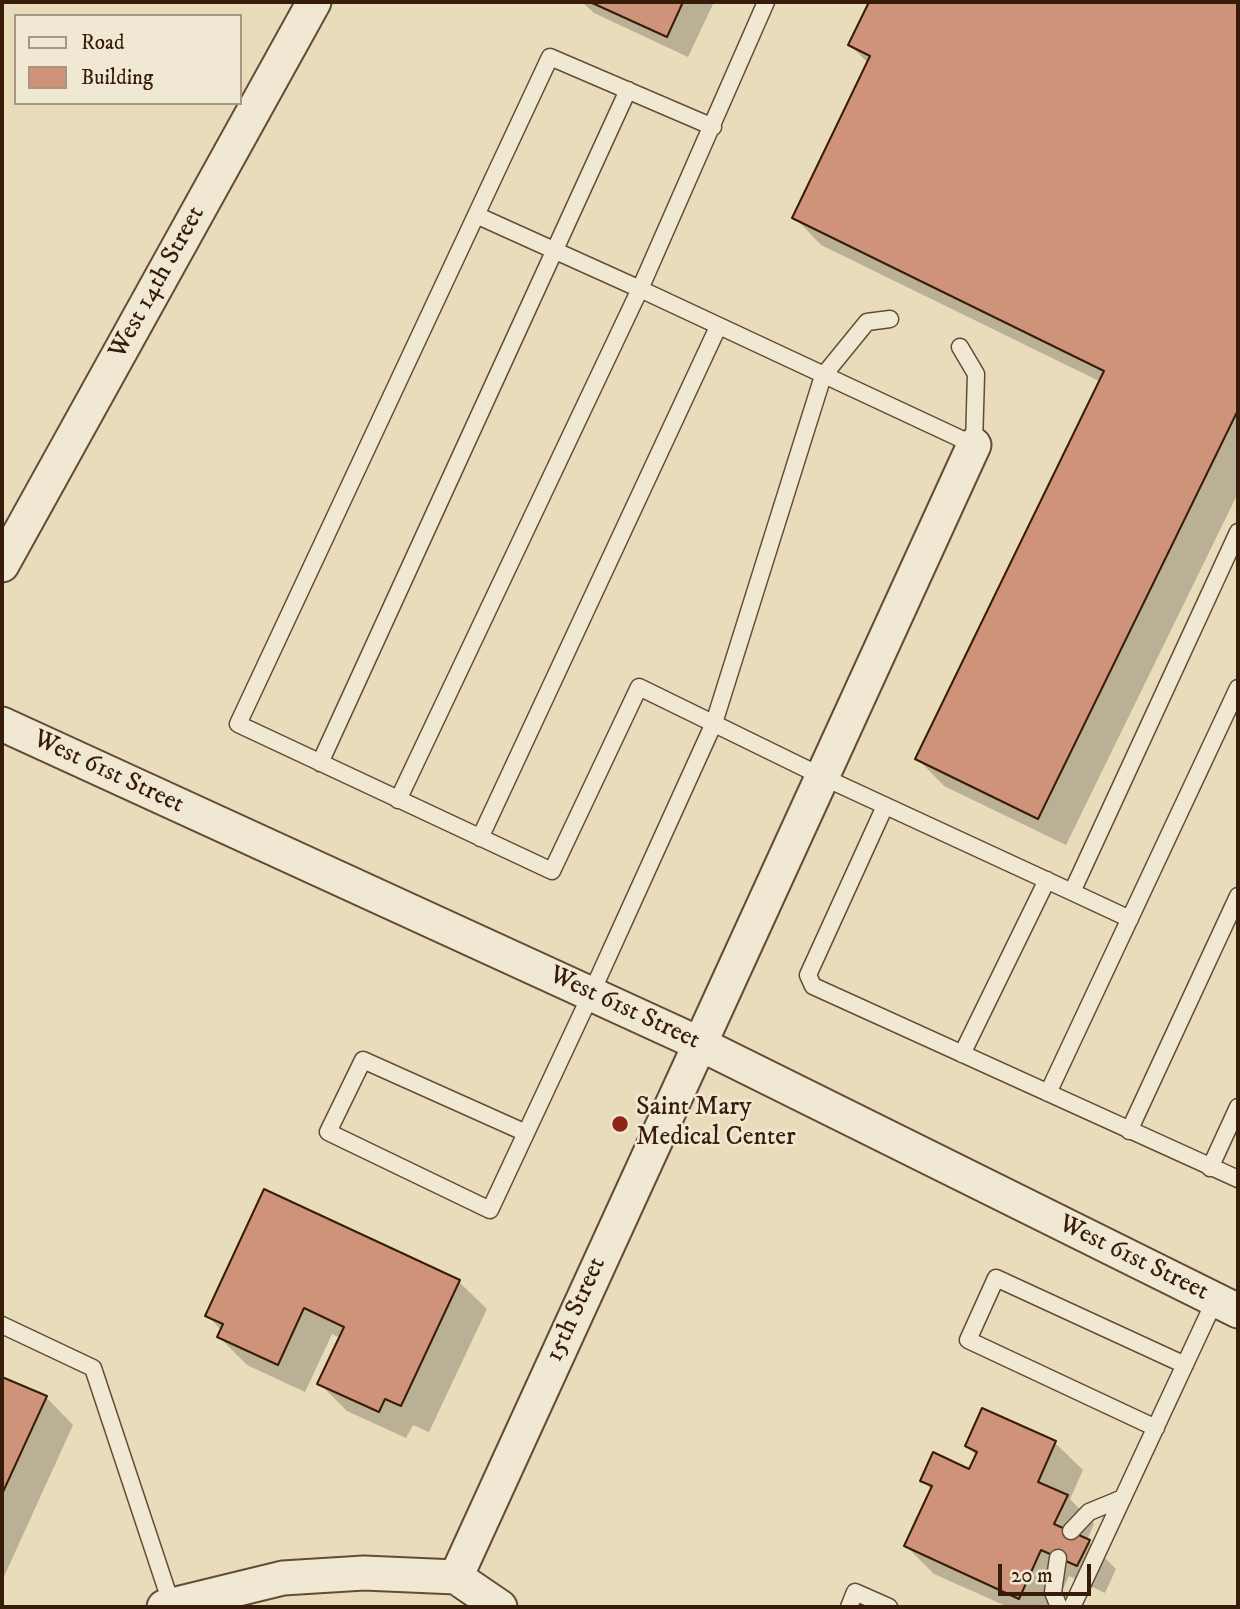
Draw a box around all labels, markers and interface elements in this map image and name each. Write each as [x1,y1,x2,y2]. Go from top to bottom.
legend [14,14,242,105]
text: Road [81,30,125,56]
text: Building [81,65,153,91]
street label: West 14th Street [103,201,213,365]
street label: West 61st Street [28,724,188,822]
street label: West 61st Street [544,960,704,1058]
place label: Saint Mary Medical Center [636,1093,796,1154]
marker: Saint Mary Medical Center [610,1114,630,1134]
street label: West 61st Street [1053,1209,1213,1309]
street label: 15th Street [540,1253,614,1367]
scale bar [1002,1550,1095,1594]
text: 20 m [1011,1563,1053,1589]

